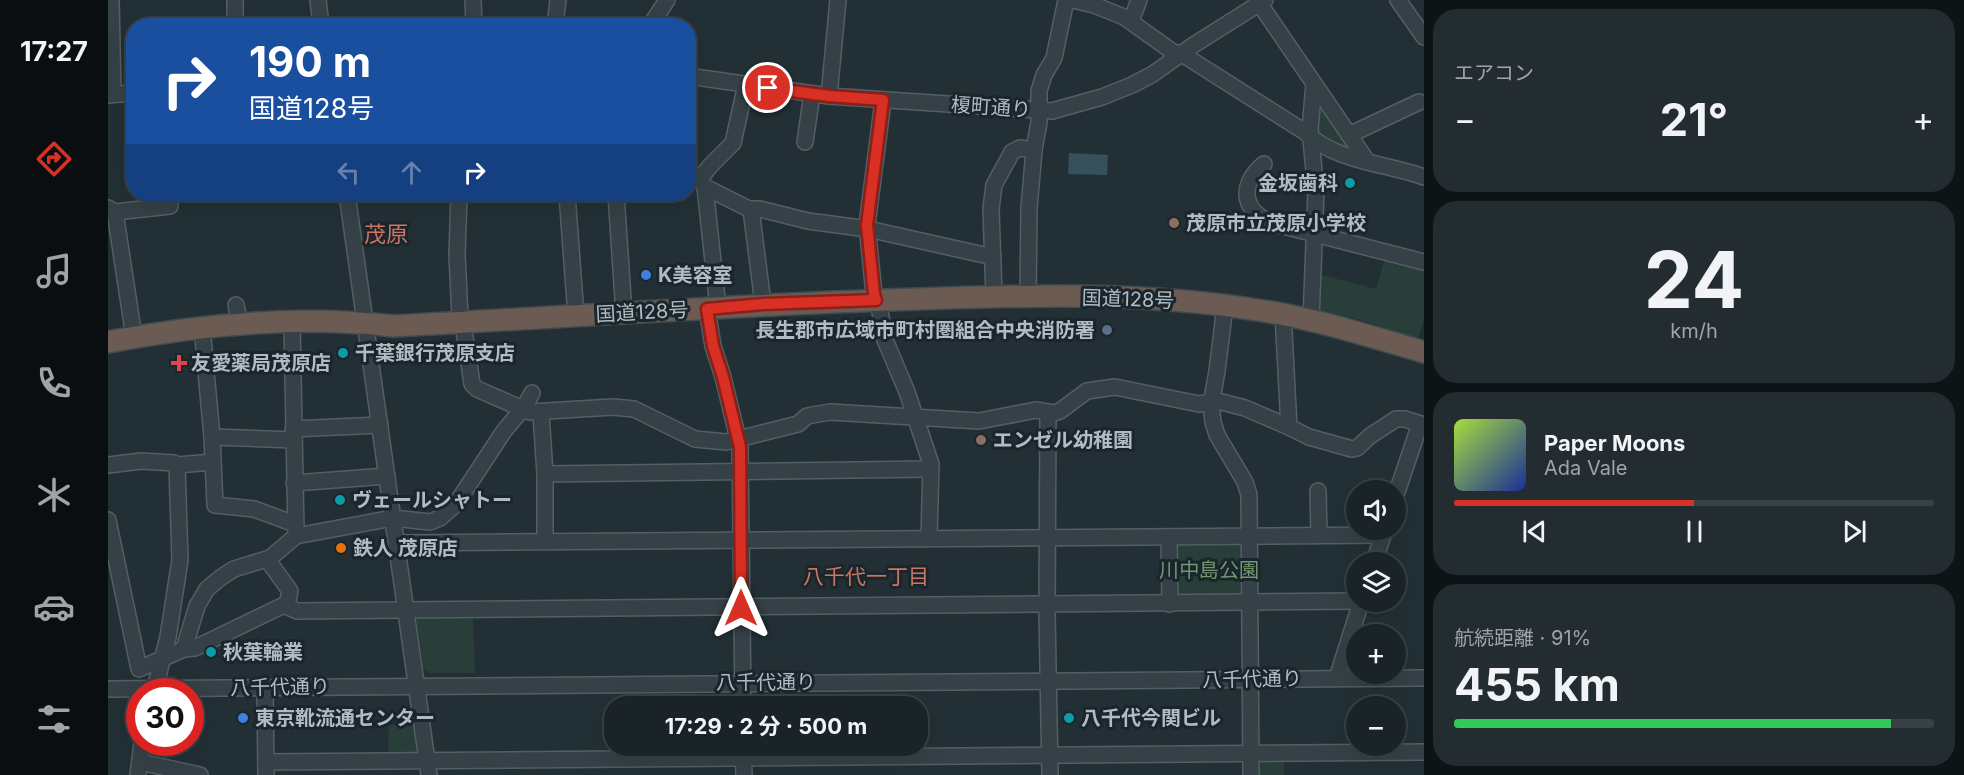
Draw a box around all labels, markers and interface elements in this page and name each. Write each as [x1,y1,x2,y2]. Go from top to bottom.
text: 17:27 [20,35,88,68]
text: 190 m [249,36,371,87]
icon: right [150,42,228,120]
text: エアコン [1454,61,1534,85]
pin [742,62,793,113]
icon: arrive [751,71,784,104]
text: 国道128号 [249,92,374,125]
street label: 榎町通り [950,92,1032,122]
text: 21° [1660,92,1728,147]
text: − [1454,99,1476,139]
text: + [1912,99,1934,139]
icon: directions [33,138,75,180]
icon: left [332,156,365,189]
icon: ahead [395,156,428,189]
icon: right [458,156,491,189]
place label: 金坂歯科 [1258,171,1338,195]
marker: 金坂歯科 [1343,176,1357,190]
place label: 茂原市立茂原小学校 [1186,211,1366,235]
marker: 茂原市立茂原小学校 [1167,216,1181,230]
district label: 茂原 [364,221,408,247]
text: 24 [1644,232,1744,327]
icon: music [33,250,75,292]
place label: K美容室 [658,263,732,287]
marker: K美容室 [639,268,653,282]
street label: 国道128号 [1081,285,1175,313]
street label: 国道128号 [595,298,689,326]
place label: 長生郡市広域市町村圏組合中央消防署 [755,318,1095,342]
text: km/h [1670,319,1718,343]
marker: 長生郡市広域市町村圏組合中央消防署 [1100,323,1114,337]
place label: 千葉銀行茂原支店 [355,341,515,365]
marker: 千葉銀行茂原支店 [336,346,350,360]
place label: 友愛薬局茂原店 [191,351,331,375]
marker: 友愛薬局茂原店 [172,356,186,370]
icon: phone [33,362,75,404]
place label: エンゼル幼稚園 [993,428,1133,452]
text: Paper Moons [1544,430,1685,456]
marker: エンゼル幼稚園 [974,433,988,447]
text: Ada Vale [1544,456,1627,480]
icon: climate [33,474,75,516]
map controls [1346,480,1406,756]
button: sound [1346,480,1406,540]
place label: ヴェールシャトー [352,488,512,512]
marker: ヴェールシャトー [333,493,347,507]
icon: previous [1518,515,1551,548]
icon: pause [1678,515,1711,548]
icon: next [1838,515,1871,548]
place label: 鉄人 茂原店 [353,536,458,560]
marker: 鉄人 茂原店 [334,541,348,555]
button: layers [1346,552,1406,612]
park label: 川中島公園 [1159,558,1259,582]
district label: 八千代一丁目 [803,564,929,589]
position arrow [709,576,773,640]
icon: car [33,586,75,628]
button: + [1346,624,1406,684]
text: 航続距離 · 91% [1454,626,1591,650]
place label: 秋葉輪業 [223,640,303,664]
marker: 秋葉輪業 [204,645,218,659]
text: 455 km [1454,657,1620,712]
street label: 八千代通り [1202,666,1302,692]
street label: 八千代通り [716,670,816,694]
street label: 八千代通り [230,674,330,700]
speed limit sign: 30 [126,678,204,756]
button: − [1346,696,1406,756]
icon: filters [33,698,75,740]
place label: 東京靴流通センター [255,706,435,730]
place label: 八千代今関ビル [1081,706,1221,730]
marker: 東京靴流通センター [236,711,250,725]
marker: 八千代今関ビル [1062,711,1076,725]
text: 17:29 · 2 分 · 500 m [665,713,867,739]

